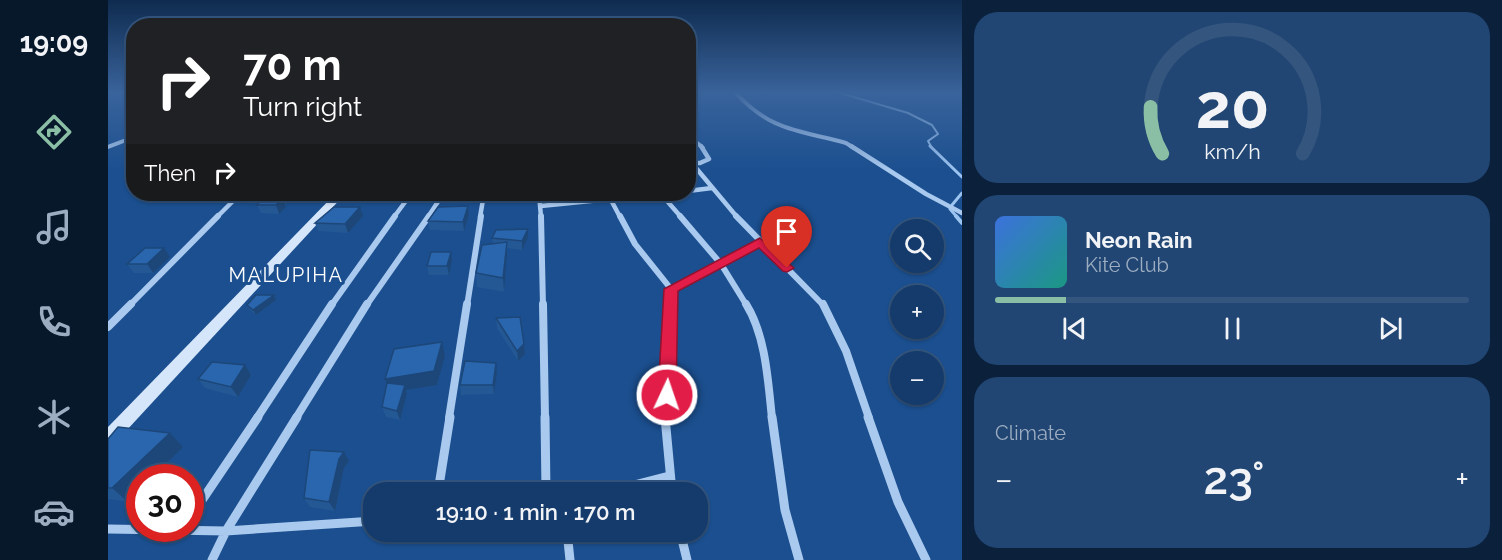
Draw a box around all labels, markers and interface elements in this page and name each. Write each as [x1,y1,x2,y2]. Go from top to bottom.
text: 19:09 [20,27,88,58]
text: 70 m [243,41,342,90]
icon: right [144,42,222,120]
text: 20 [1195,70,1269,144]
text: Turn right [243,91,362,122]
icon: directions [33,111,75,153]
text: km/h [1204,140,1260,165]
icon: right [208,156,241,189]
text: Then [144,160,196,186]
icon: music [33,206,75,248]
pin [761,206,812,268]
icon: arrive [770,215,803,248]
map controls [890,219,944,405]
button: search [890,219,944,273]
text: Neon Rain [1085,227,1193,253]
text: Kite Club [1085,253,1169,277]
district label: MALUPIHA [229,263,343,287]
button: + [890,285,944,339]
icon: phone [33,301,75,343]
icon: previous [1058,312,1091,345]
icon: pause [1216,312,1249,345]
icon: next [1374,312,1407,345]
button: − [890,351,944,405]
position arrow [635,363,699,427]
icon: climate [33,396,75,438]
text: Climate [995,421,1066,445]
text: 23° [1204,452,1265,505]
text: − [995,460,1013,499]
text: + [1455,460,1469,499]
speed limit sign: 30 [126,464,204,542]
icon: car [33,491,75,533]
text: 19:10 · 1 min · 170 m [436,499,635,525]

